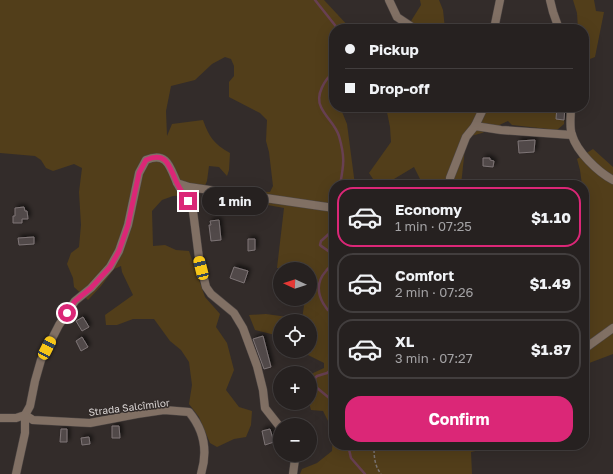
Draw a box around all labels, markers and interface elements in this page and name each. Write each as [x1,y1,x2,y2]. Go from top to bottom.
text: Pickup [369,40,419,58]
text: Drop-off [369,79,429,97]
callout: 1 min [202,187,268,215]
route end [179,192,197,210]
text: 1 min [219,193,251,209]
icon: car [347,199,383,235]
text: Economy [395,200,462,218]
text: $1.10 [531,208,571,226]
text: 1 min · 07:25 [395,218,472,234]
car [192,255,210,281]
north arrow [273,262,317,306]
map controls [273,262,317,462]
icon: car [347,265,383,301]
text: Comfort [395,266,454,284]
text: $1.49 [530,274,571,292]
text: 2 min · 07:26 [395,284,473,300]
route start [58,304,76,322]
button: locate [273,314,317,358]
icon: car [347,331,383,367]
text: XL [395,332,414,350]
car [36,335,58,361]
text: $1.87 [531,340,571,358]
text: 3 min · 07:27 [395,350,473,366]
button: + [273,366,317,410]
street label: Strada Salcîmilor [88,396,170,418]
button: Confirm [345,396,573,442]
button: − [273,418,317,462]

